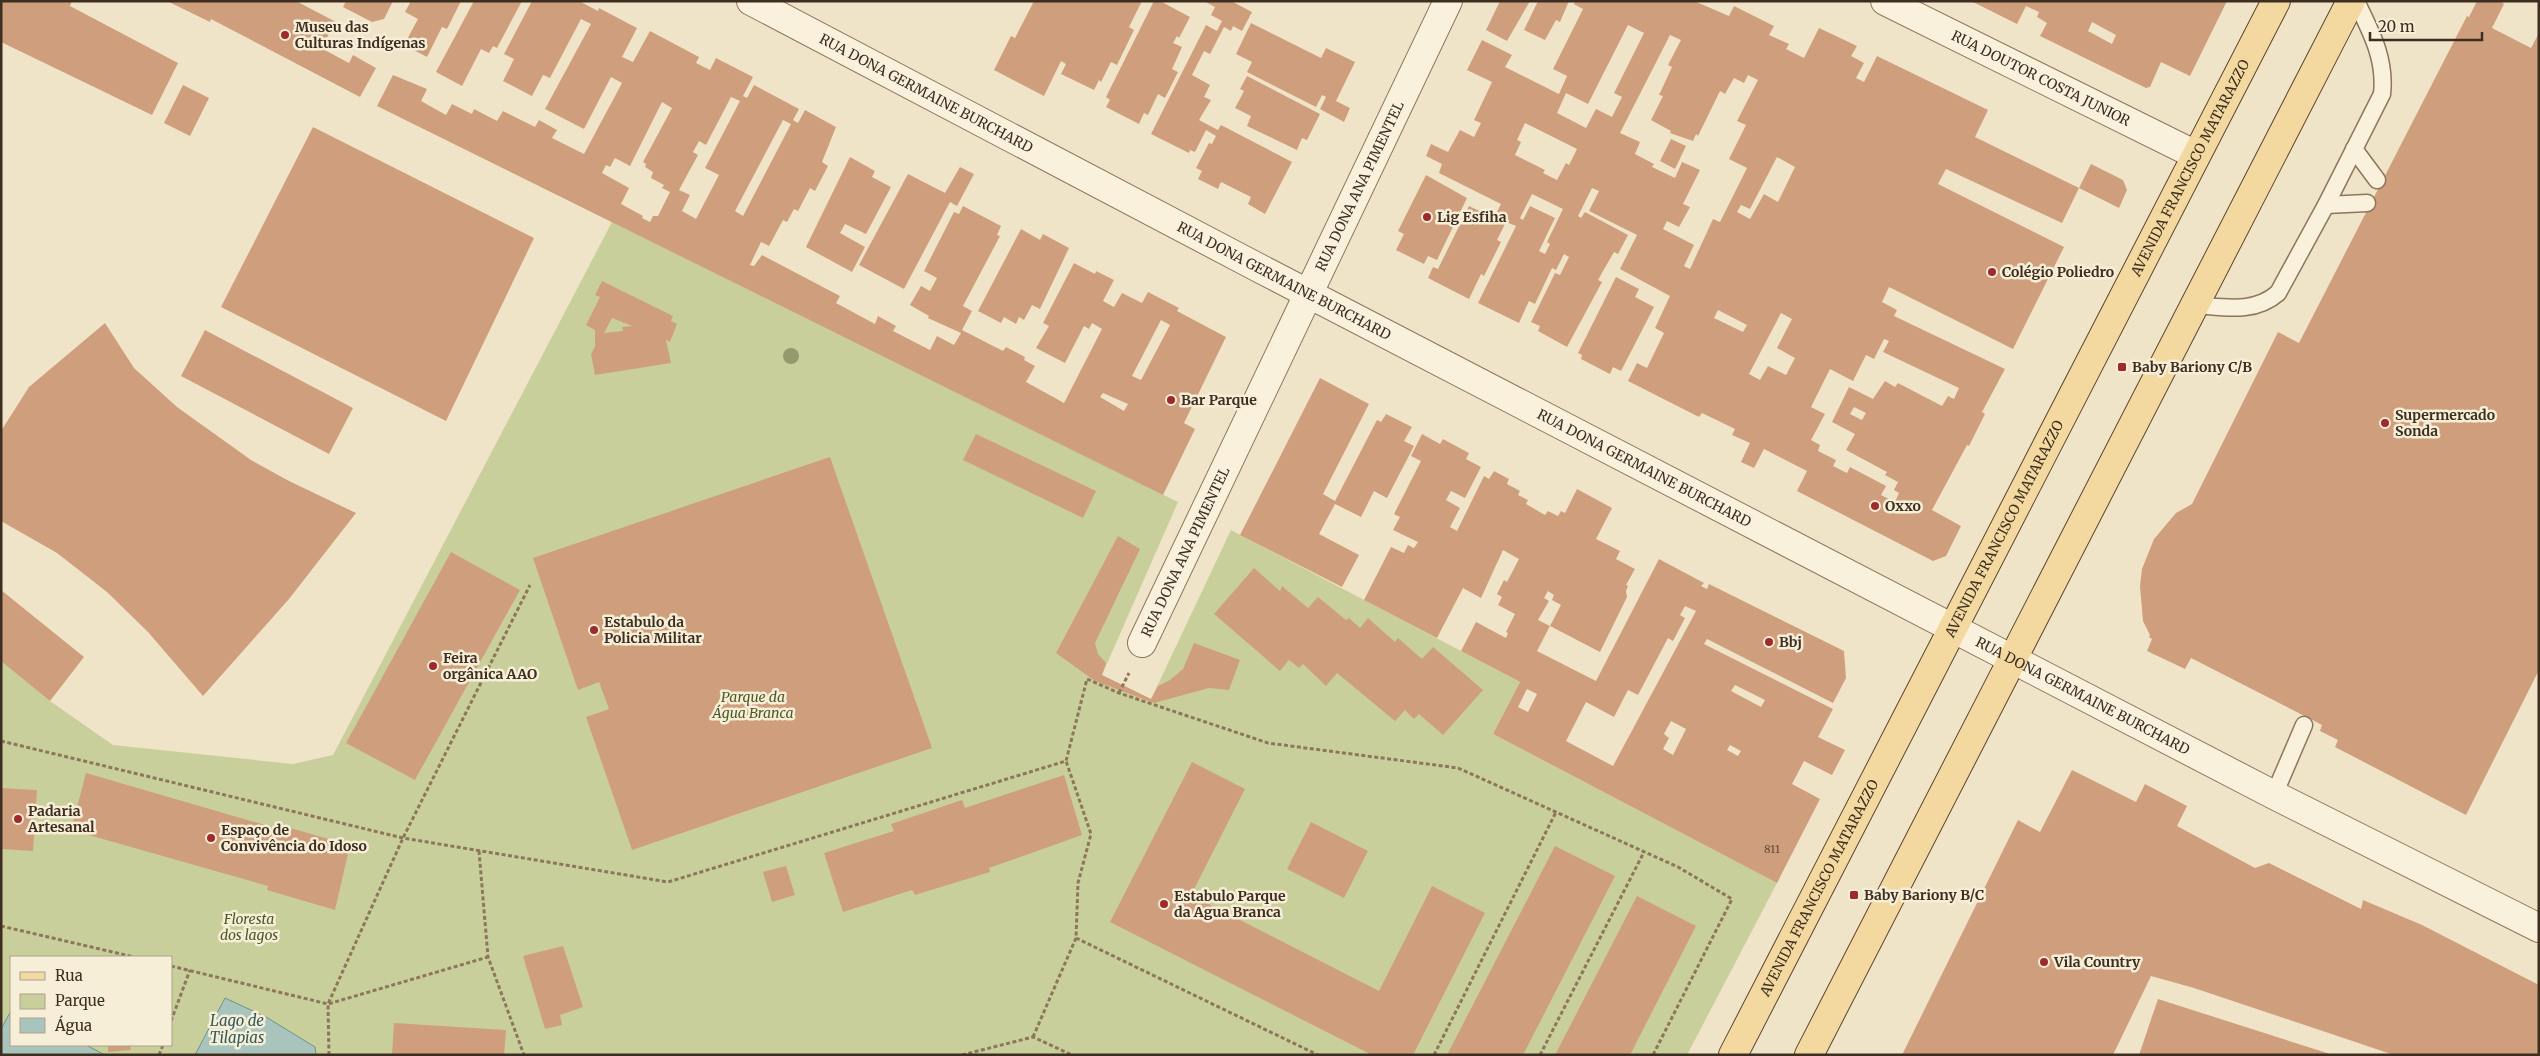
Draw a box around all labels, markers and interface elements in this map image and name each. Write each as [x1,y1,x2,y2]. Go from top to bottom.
scale bar [2370,10,2482,42]
text: 20 m [2378,17,2415,36]
place label: Museu das Culturas Indígenas [295,18,426,52]
street label: RUA DOUTOR COSTA JUNIOR [1949,26,2134,130]
marker: Museu das Culturas Indígenas [279,29,291,41]
street label: RUA DONA GERMAINE BURCHARD [816,30,1036,157]
street label: AVENIDA FRANCISCO MATARAZZO [2126,56,2253,280]
street label: RUA DONA ANA PIMENTEL [1311,98,1408,274]
place label: Lig Esfiha [1437,208,1507,226]
marker: Lig Esfiha [1421,211,1433,223]
street label: RUA DONA GERMAINE BURCHARD [1174,218,1394,344]
place label: Colégio Poliedro [2002,263,2114,281]
marker: Colégio Poliedro [1986,266,1998,278]
place label: Baby Bariony C/B [2132,358,2252,376]
marker: Baby Bariony C/B [2116,361,2128,373]
place label: Bar Parque [1181,391,1257,409]
marker: Bar Parque [1165,394,1177,406]
street label: RUA DONA GERMAINE BURCHARD [1534,405,1755,531]
place label: Supermercado Sonda [2395,406,2495,440]
street label: AVENIDA FRANCISCO MATARAZZO [1940,417,2067,641]
marker: Supermercado Sonda [2379,417,2391,429]
street label: RUA DONA ANA PIMENTEL [1137,464,1234,640]
place label: Oxxo [1885,497,1921,515]
marker: Oxxo [1869,500,1881,512]
place label: Estabulo da Policia Militar [604,613,702,647]
marker: Estabulo da Policia Militar [588,624,600,636]
place label: Bbj [1779,633,1802,651]
street label: RUA DONA GERMAINE BURCHARD [1973,633,2193,759]
marker: Bbj [1763,636,1775,648]
place label: Feira orgânica AAO [443,649,537,683]
marker: Feira orgânica AAO [427,660,439,672]
park label: Parque da Água Branca [711,688,794,722]
street label: AVENIDA FRANCISCO MATARAZZO [1755,776,1882,1000]
place label: Padaria Artesanal [27,802,95,836]
marker: Padaria Artesanal [12,813,24,825]
place label: Espaço de Convivência do Idoso [221,821,367,855]
marker: Espaço de Convivência do Idoso [205,832,217,844]
house number: 811 [1764,842,1780,856]
place label: Baby Bariony B/C [1864,886,1984,904]
place label: Estabulo Parque da Agua Branca [1174,887,1286,921]
marker: Baby Bariony B/C [1848,889,1860,901]
marker: Estabulo Parque da Agua Branca [1158,898,1170,910]
park label: Floresta dos lagos [220,910,278,944]
place label: Vila Country [2053,953,2141,971]
legend [10,956,172,1046]
marker: Vila Country [2038,956,2050,968]
text: Rua [55,966,83,985]
text: Parque [55,991,105,1010]
water label: Lago de Tilapias [210,1011,264,1047]
text: Água [54,1015,92,1035]

